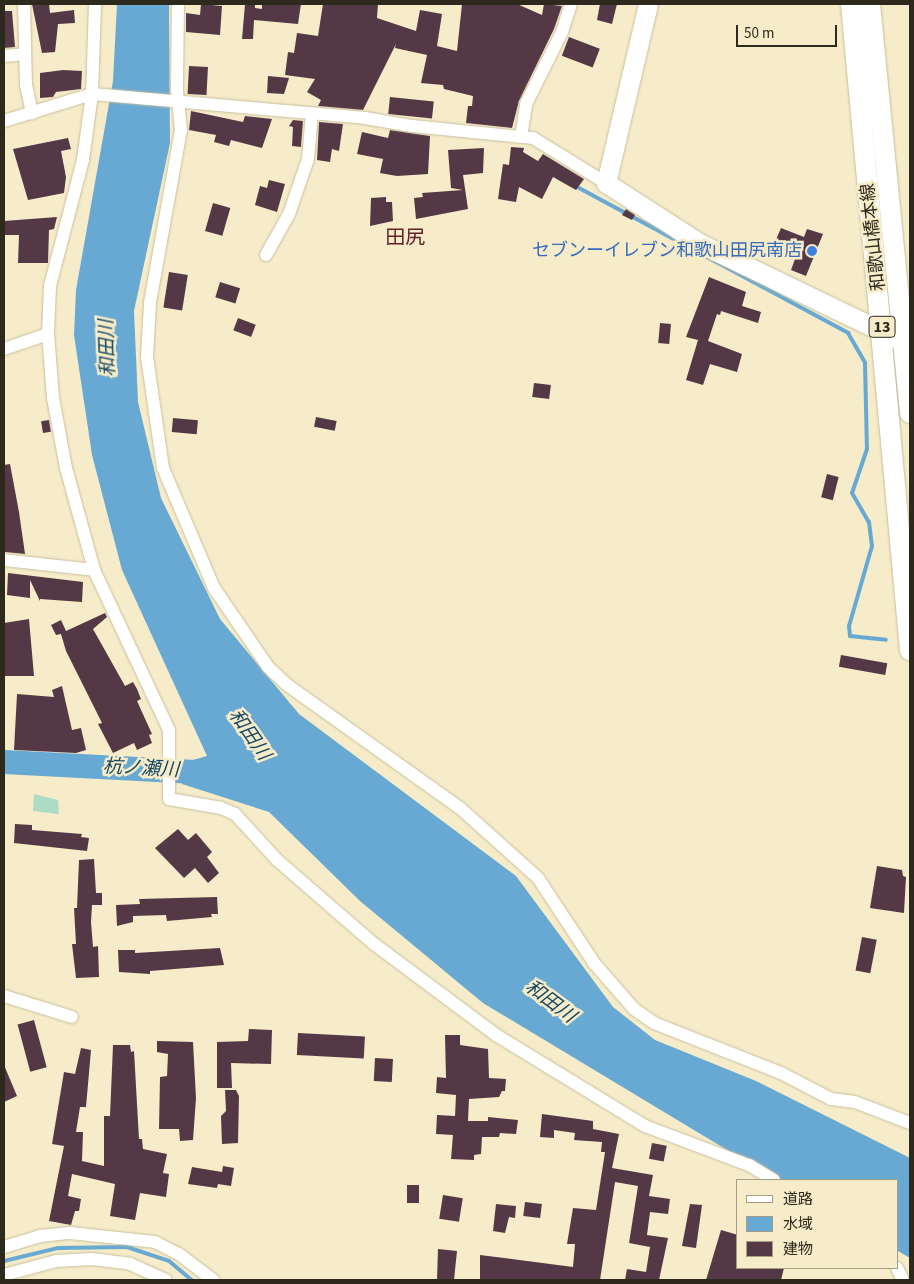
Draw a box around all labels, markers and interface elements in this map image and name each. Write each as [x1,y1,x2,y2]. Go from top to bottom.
scale bar [739,15,840,47]
text: 50 m [744,23,774,44]
street label: 和歌山橋本線 [858,182,890,292]
district label: 田尻 [385,226,425,250]
place label: セブンーイレブン和歌山田尻南店 [532,240,802,262]
marker: セブンーイレブン和歌山田尻南店 [806,245,818,257]
road number: 13 [868,314,896,341]
water label: 和田川 [96,319,120,377]
water label: 和田川 [223,705,275,765]
water label: 杭ノ瀬川 [102,756,180,782]
water label: 和田川 [520,976,580,1028]
legend [736,1179,899,1269]
text: 道路 [783,1189,813,1210]
text: 水域 [783,1214,813,1235]
text: 建物 [783,1239,813,1260]

